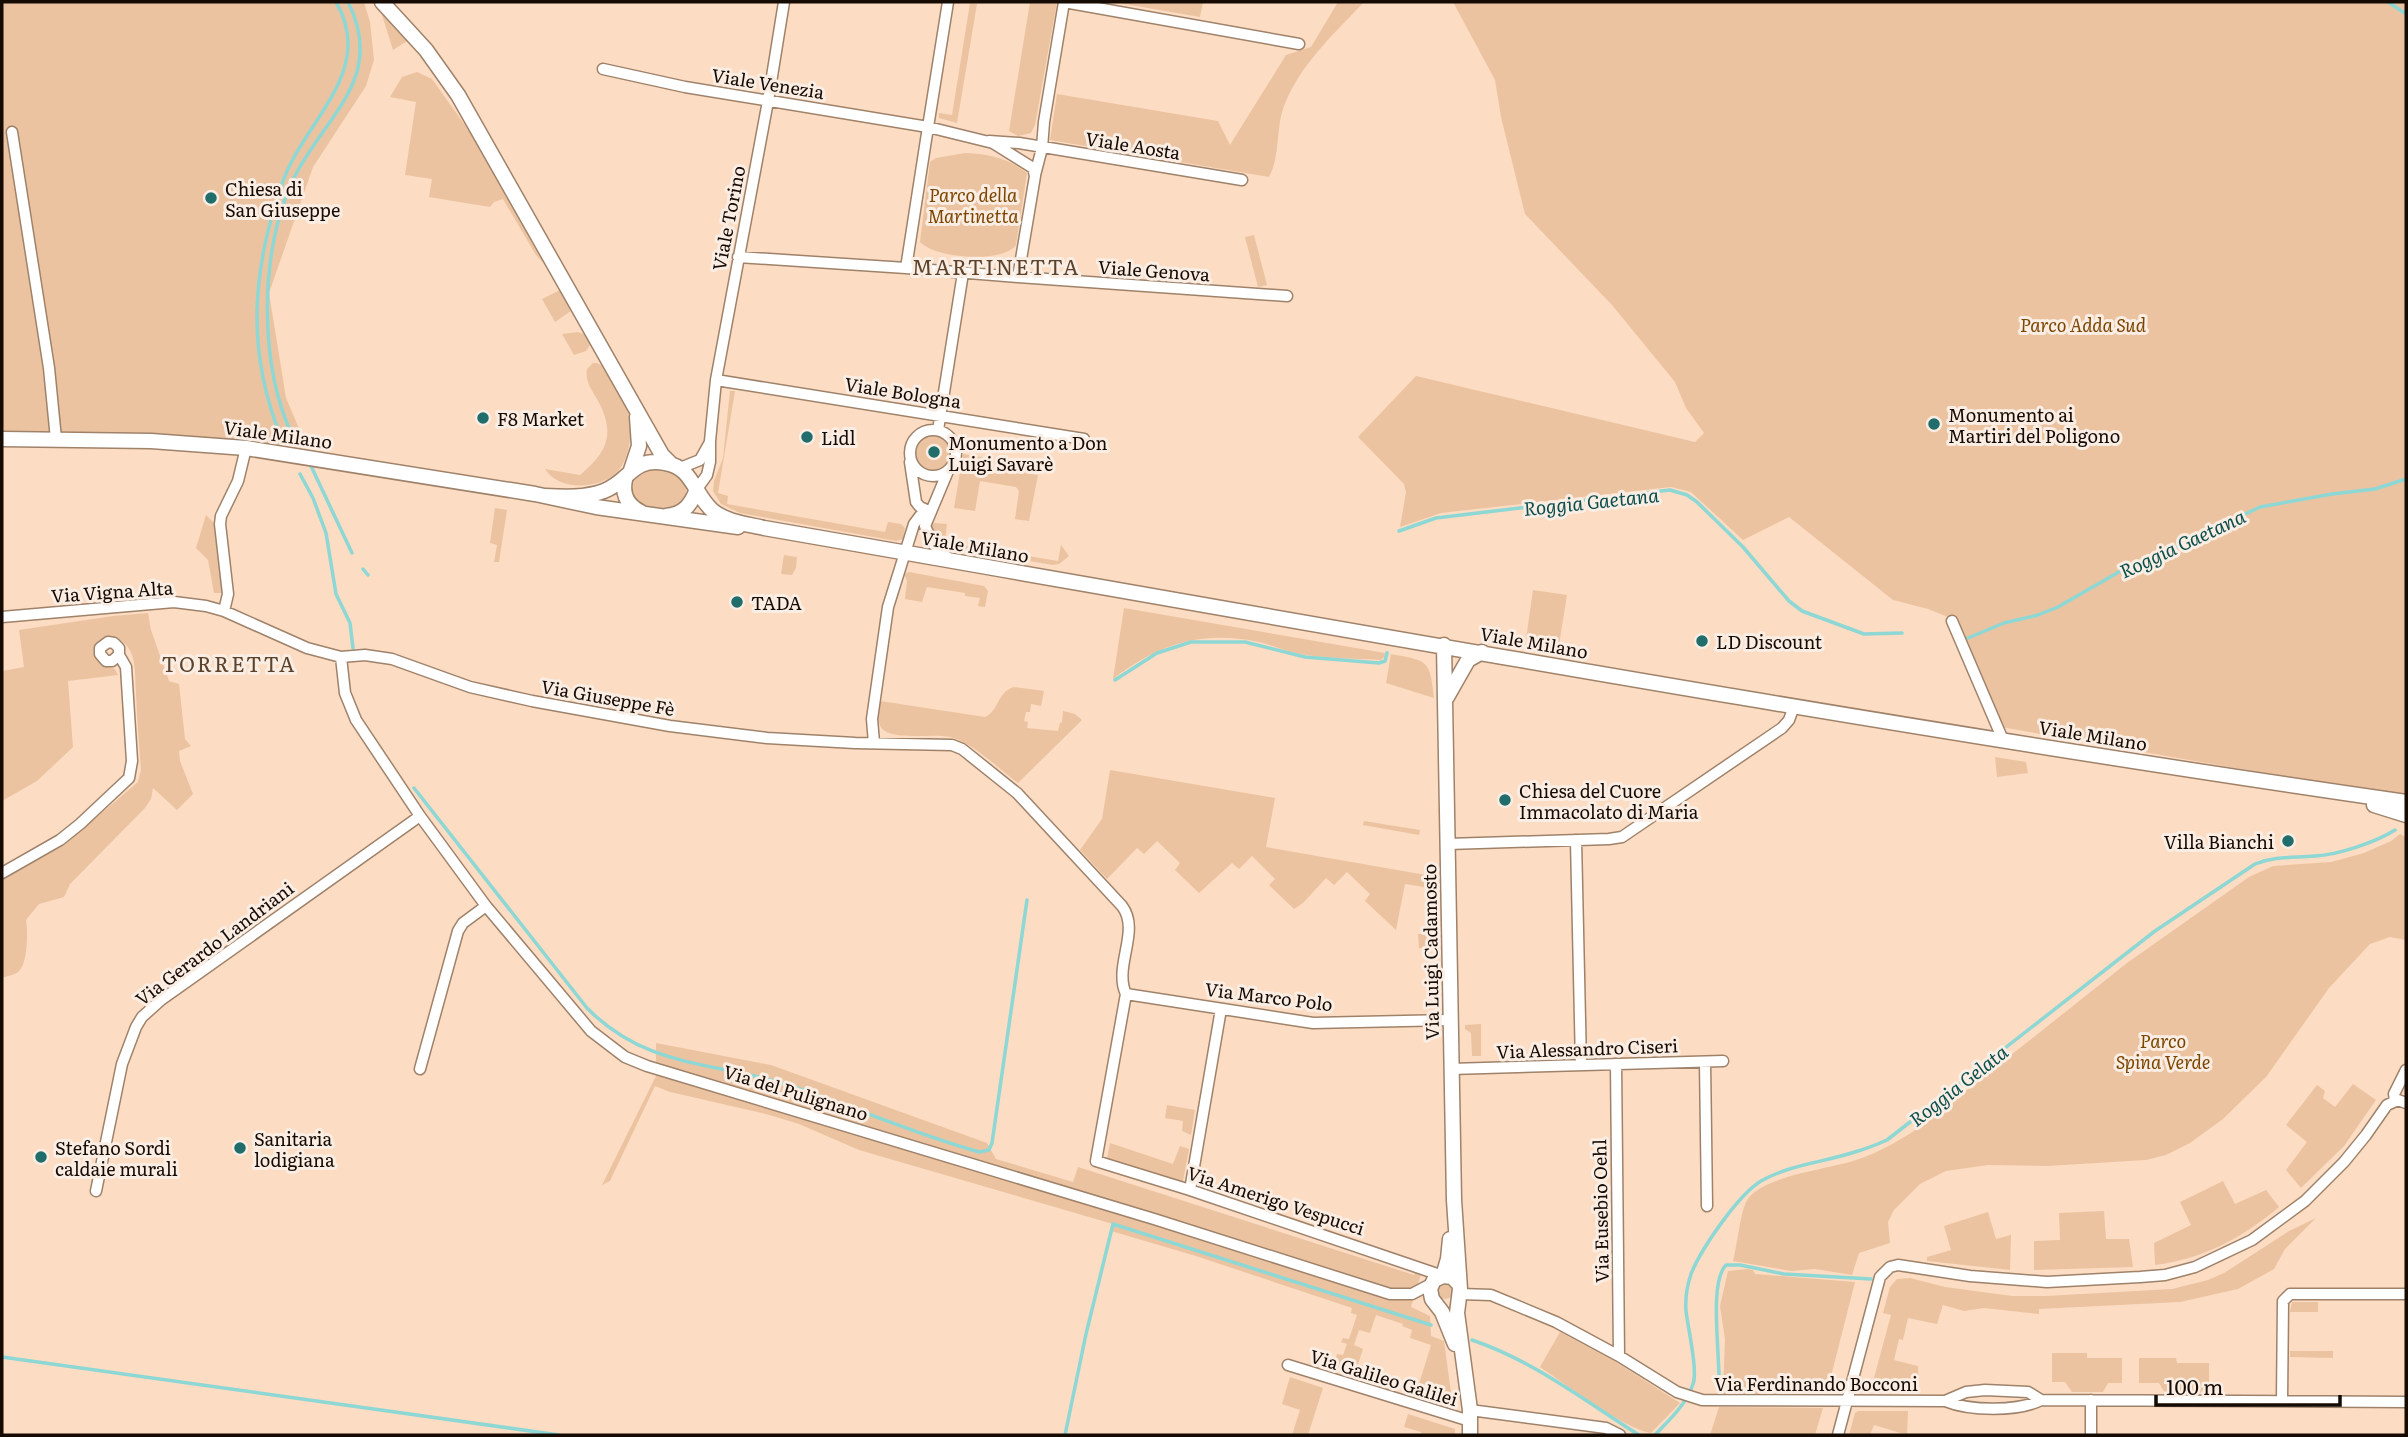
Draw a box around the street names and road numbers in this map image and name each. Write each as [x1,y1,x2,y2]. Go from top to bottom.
street label: Viale Venezia [710,61,827,105]
street label: Viale Aosta [1084,124,1183,166]
street label: Viale Torino [705,163,751,273]
street label: Viale Genova [1097,253,1211,287]
street label: Viale Bologna [843,369,964,415]
street label: Viale Milano [222,413,334,455]
street label: Viale Milano [919,523,1031,569]
street label: Via Vigna Alta [50,573,174,609]
street label: Viale Milano [1478,619,1590,665]
street label: Via Giuseppe Fè [539,672,677,722]
street label: Viale Milano [2037,713,2149,757]
street label: Via Luigi Cadamosto [1415,864,1445,1040]
street label: Via Gerardo Landriani [129,874,299,1012]
street label: Via Marco Polo [1204,975,1334,1017]
street label: Via Alessandro Ciseri [1496,1031,1678,1065]
street label: Via del Pulignano [720,1057,872,1127]
street label: Via Eusebio Oehl [1585,1139,1615,1283]
street label: Via Amerigo Vespucci [1184,1159,1368,1241]
street label: Via Galileo Galilei [1307,1342,1461,1412]
street label: Via Ferdinando Bocconi [1714,1370,1918,1397]

